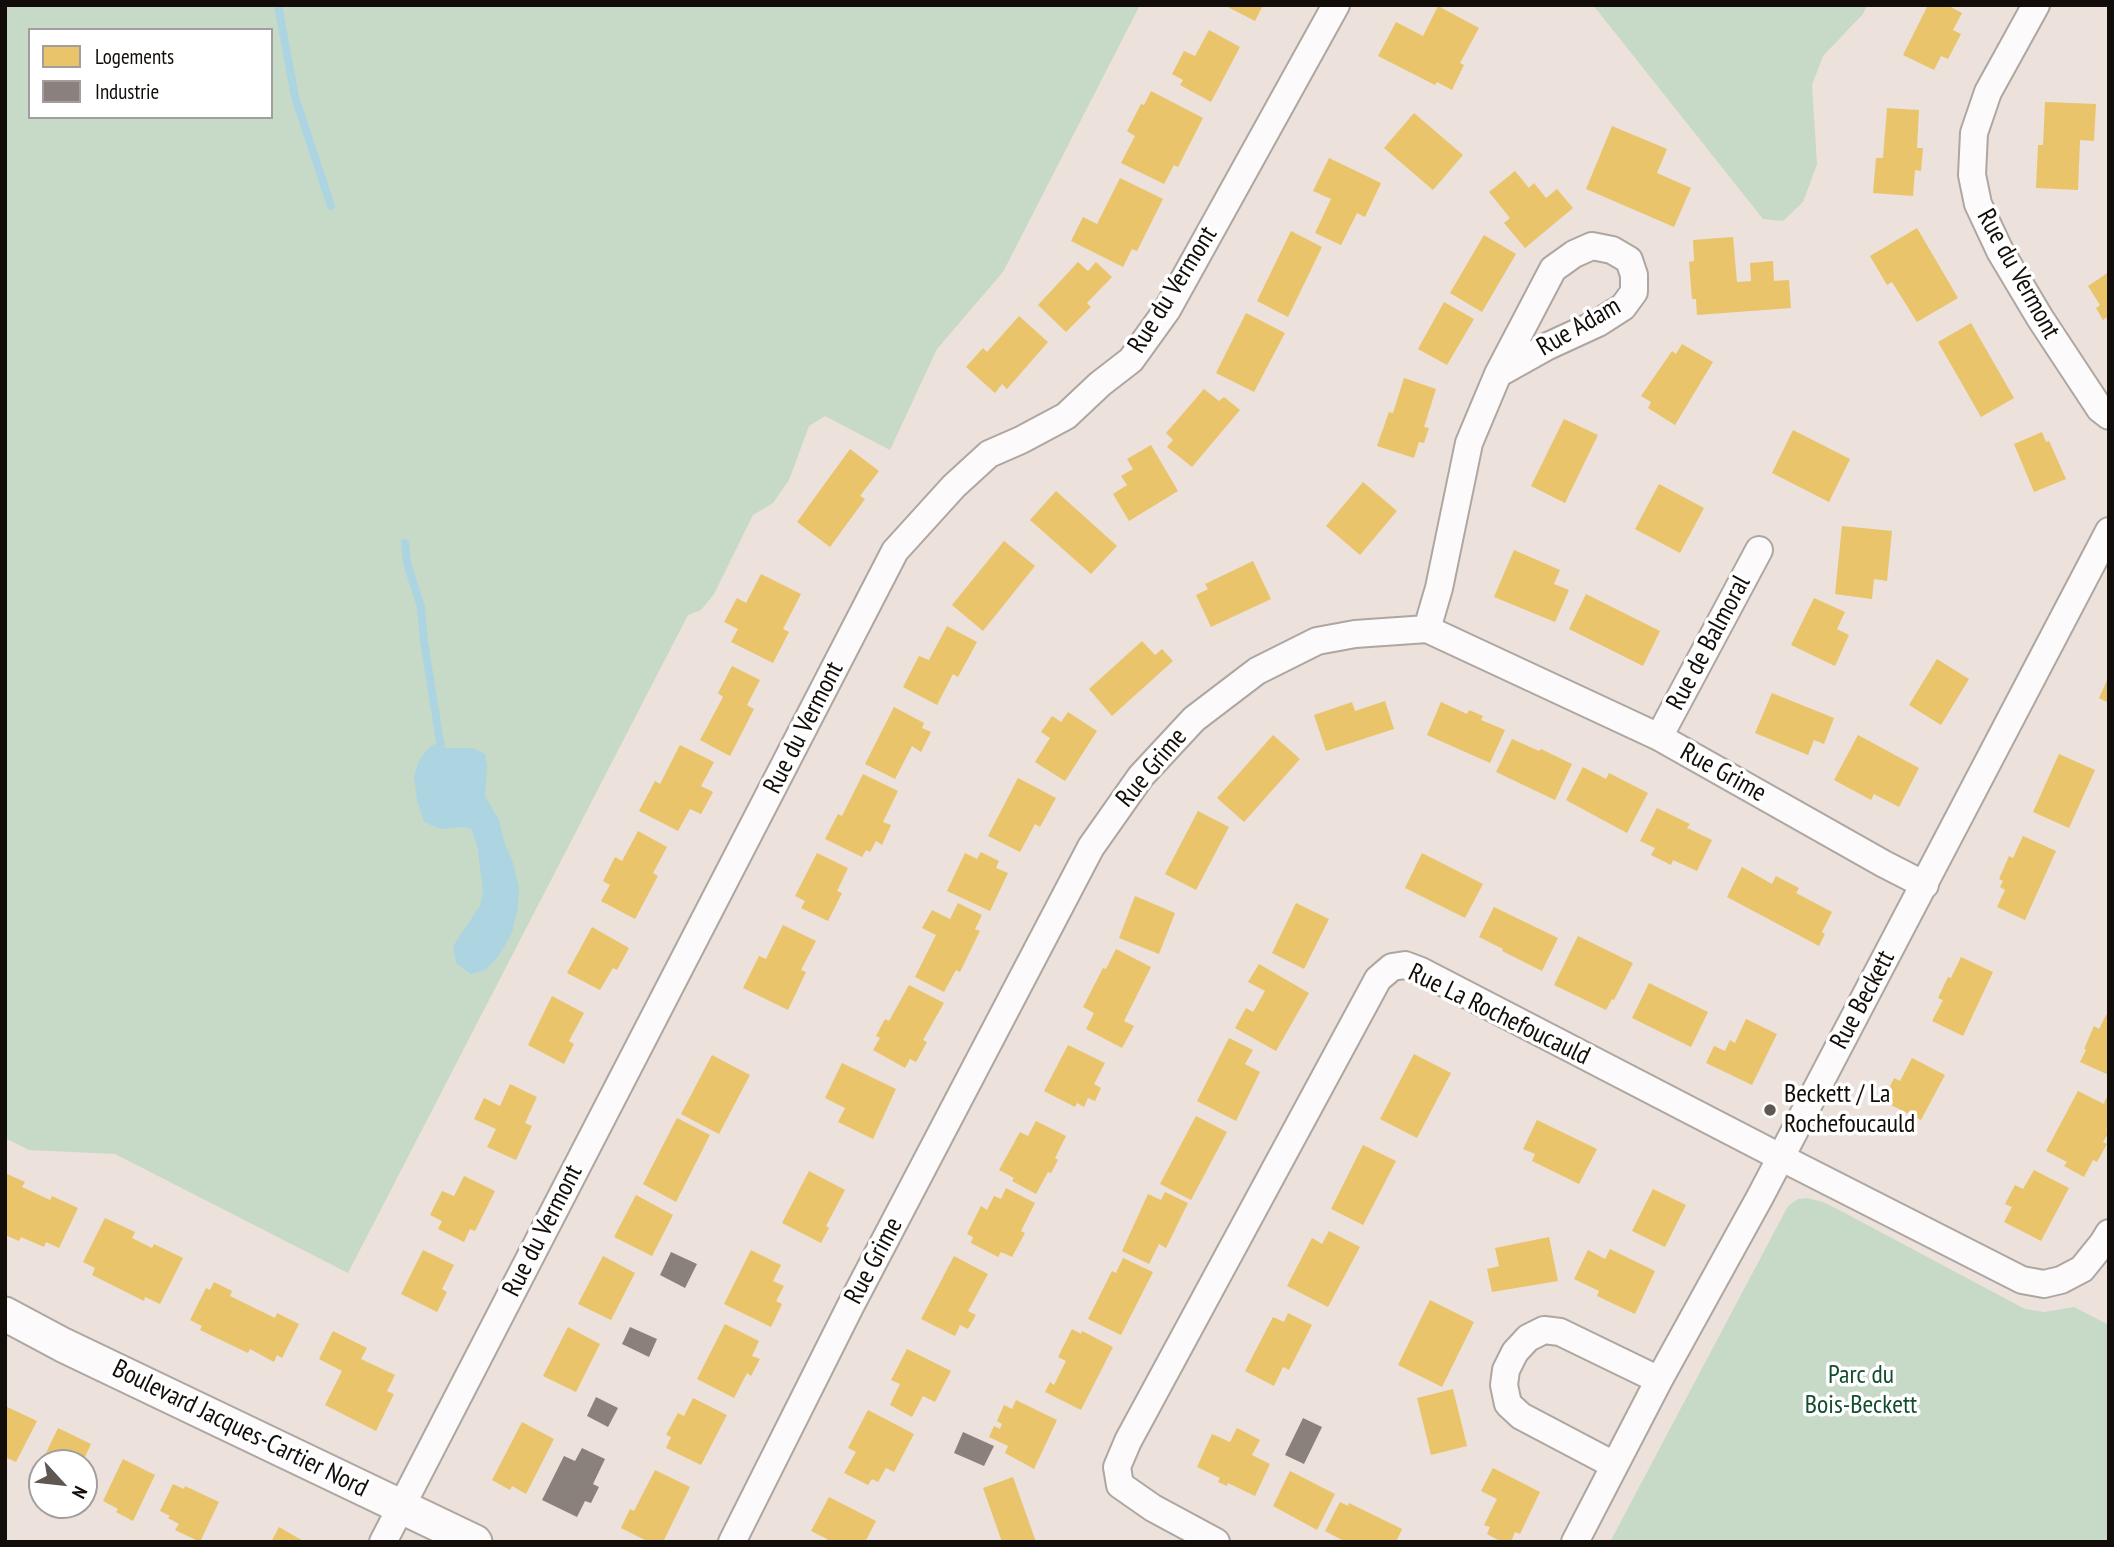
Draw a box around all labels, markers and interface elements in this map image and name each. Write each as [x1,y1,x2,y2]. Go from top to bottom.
legend [28,28,273,119]
text: Logements [95,43,174,70]
text: Industrie [95,78,159,105]
street label: Rue du Vermont [1970,204,2066,344]
street label: Rue du Vermont [1122,221,1224,359]
street label: Rue Adam [1532,291,1626,363]
street label: Rue de Balmoral [1660,570,1758,716]
street label: Rue du Vermont [758,657,850,799]
street label: Rue Grime [1110,722,1194,814]
street label: Rue Grime [1675,737,1771,809]
street label: Rue Beckett [1824,945,1902,1055]
street label: Rue La Rochefoucauld [1403,958,1595,1072]
place label: Beckett / La Rochefoucauld [1784,1079,1915,1140]
marker: Beckett / La Rochefoucauld [1762,1102,1778,1118]
street label: Rue du Vermont [497,1160,589,1302]
street label: Rue Grime [838,1213,910,1309]
street label: Boulevard Jacques-Cartier Nord [107,1354,373,1504]
park label: Parc du Bois-Beckett [1805,1360,1917,1422]
north arrow [28,1449,98,1519]
text: N [67,1483,93,1503]

